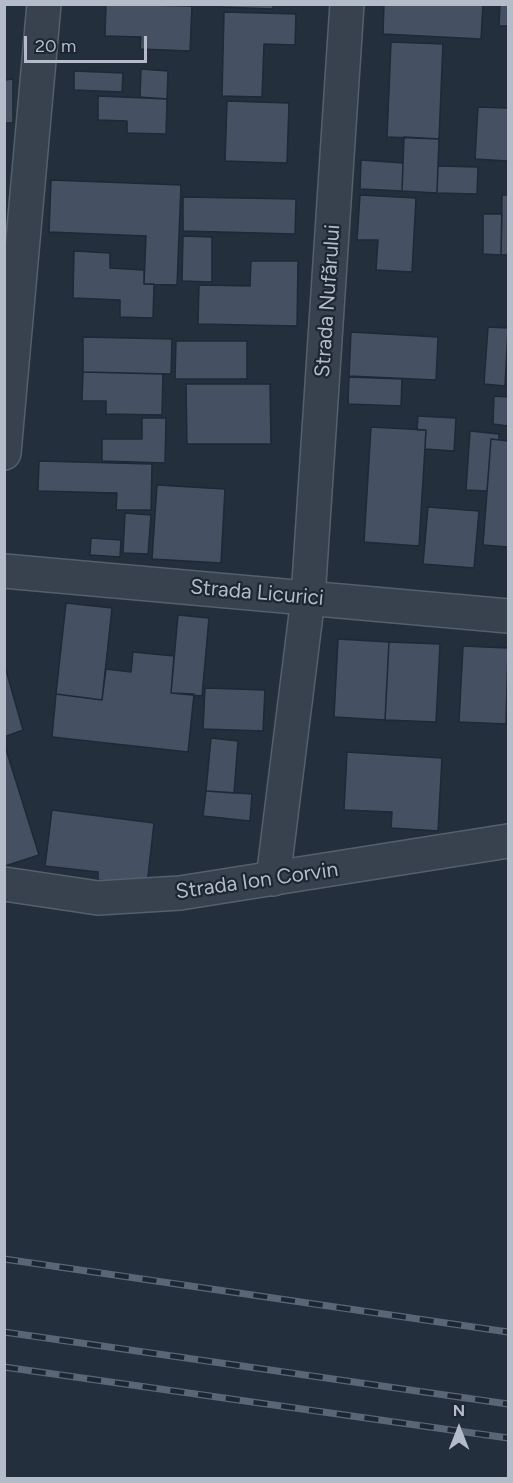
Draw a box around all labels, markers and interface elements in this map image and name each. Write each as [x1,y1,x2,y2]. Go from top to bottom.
scale bar [27,24,150,62]
text: 20 m [35,35,76,57]
street label: Strada Nufărului [310,224,346,378]
street label: Strada Licurici [189,575,325,611]
street label: Strada Ion Corvin [174,857,340,905]
north arrow [429,1399,489,1459]
text: N [453,1401,465,1420]

